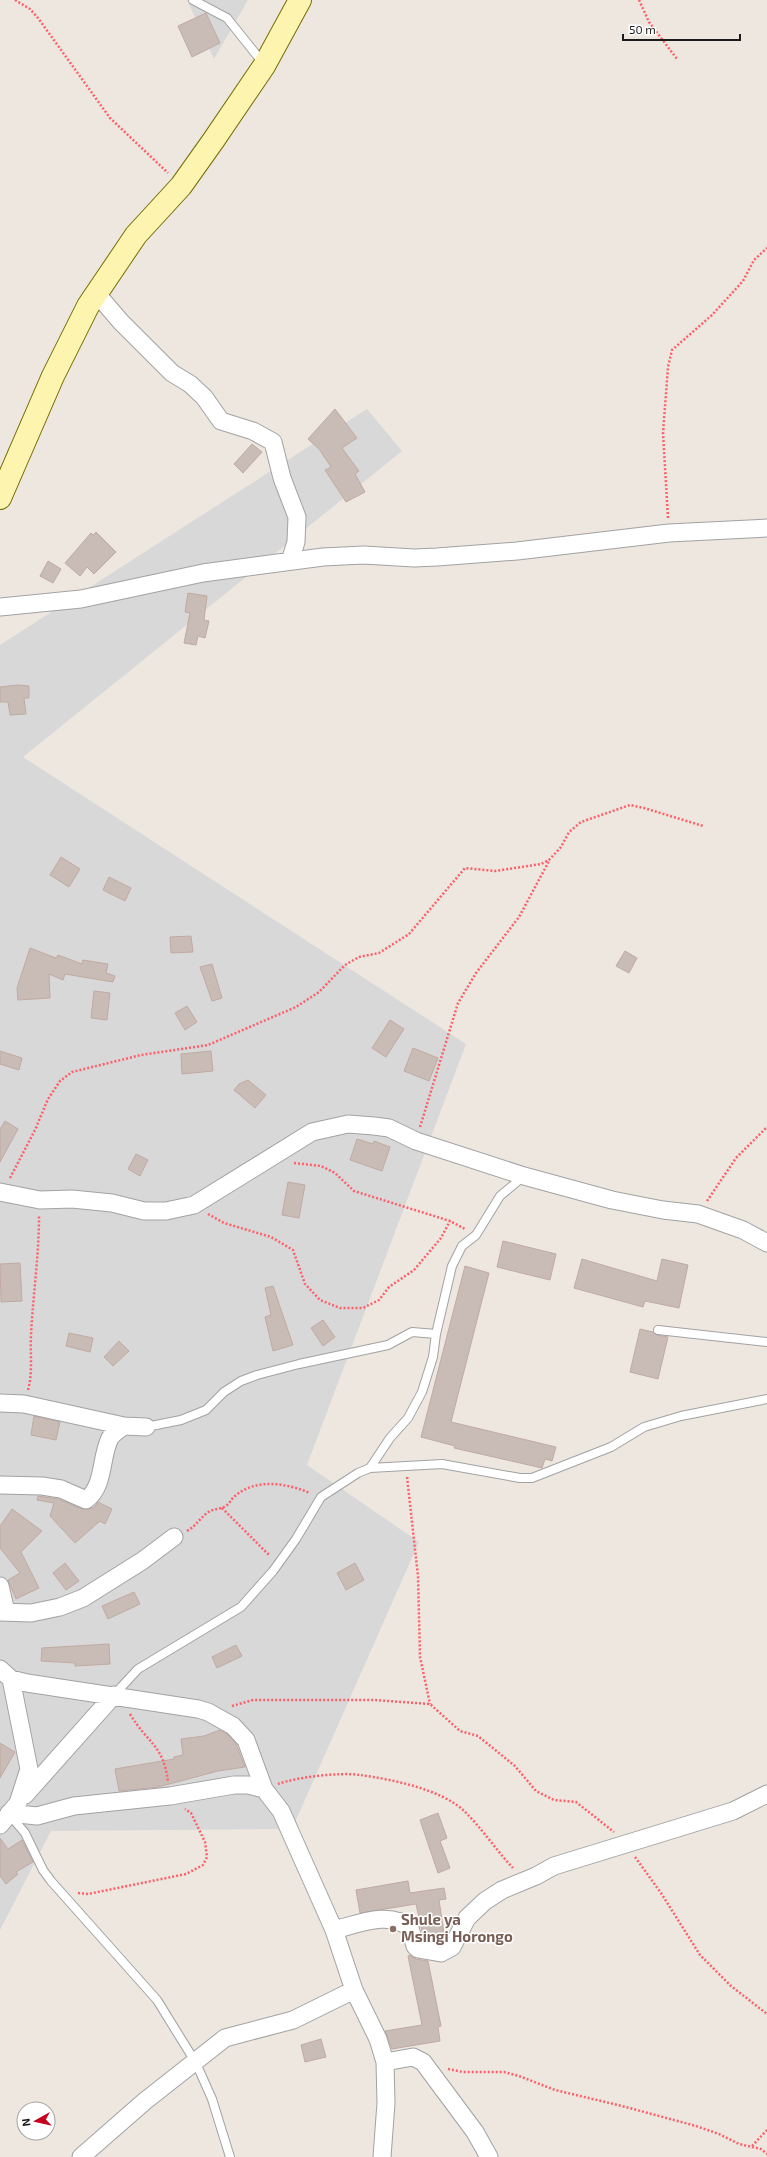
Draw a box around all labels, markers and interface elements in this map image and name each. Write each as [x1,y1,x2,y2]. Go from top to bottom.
scale bar [623,16,740,42]
text: 50 m [629,22,656,36]
place label: Shule ya Msingi Horongo [401,1910,513,1945]
marker: Shule ya Msingi Horongo [388,1924,398,1934]
north arrow [16,2101,56,2141]
text: N [19,2118,33,2127]

